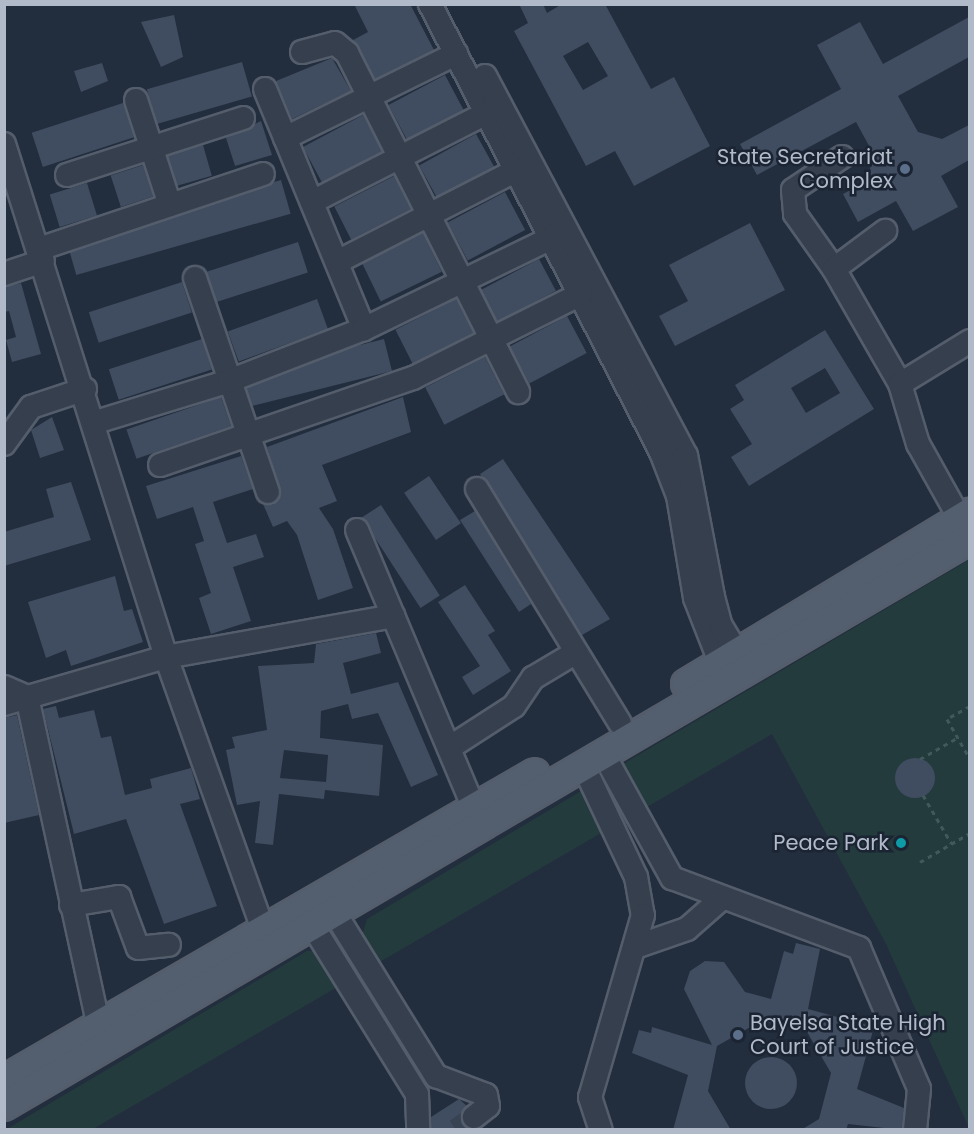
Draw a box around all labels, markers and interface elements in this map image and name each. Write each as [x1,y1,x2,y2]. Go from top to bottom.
place label: State Secretariat Complex [717,144,893,194]
marker: State Secretariat Complex [898,162,912,176]
place label: Peace Park [773,830,889,856]
marker: Peace Park [894,836,908,850]
place label: Bayelsa State High Court of Justice [750,1010,946,1060]
marker: Bayelsa State High Court of Justice [731,1028,745,1042]

